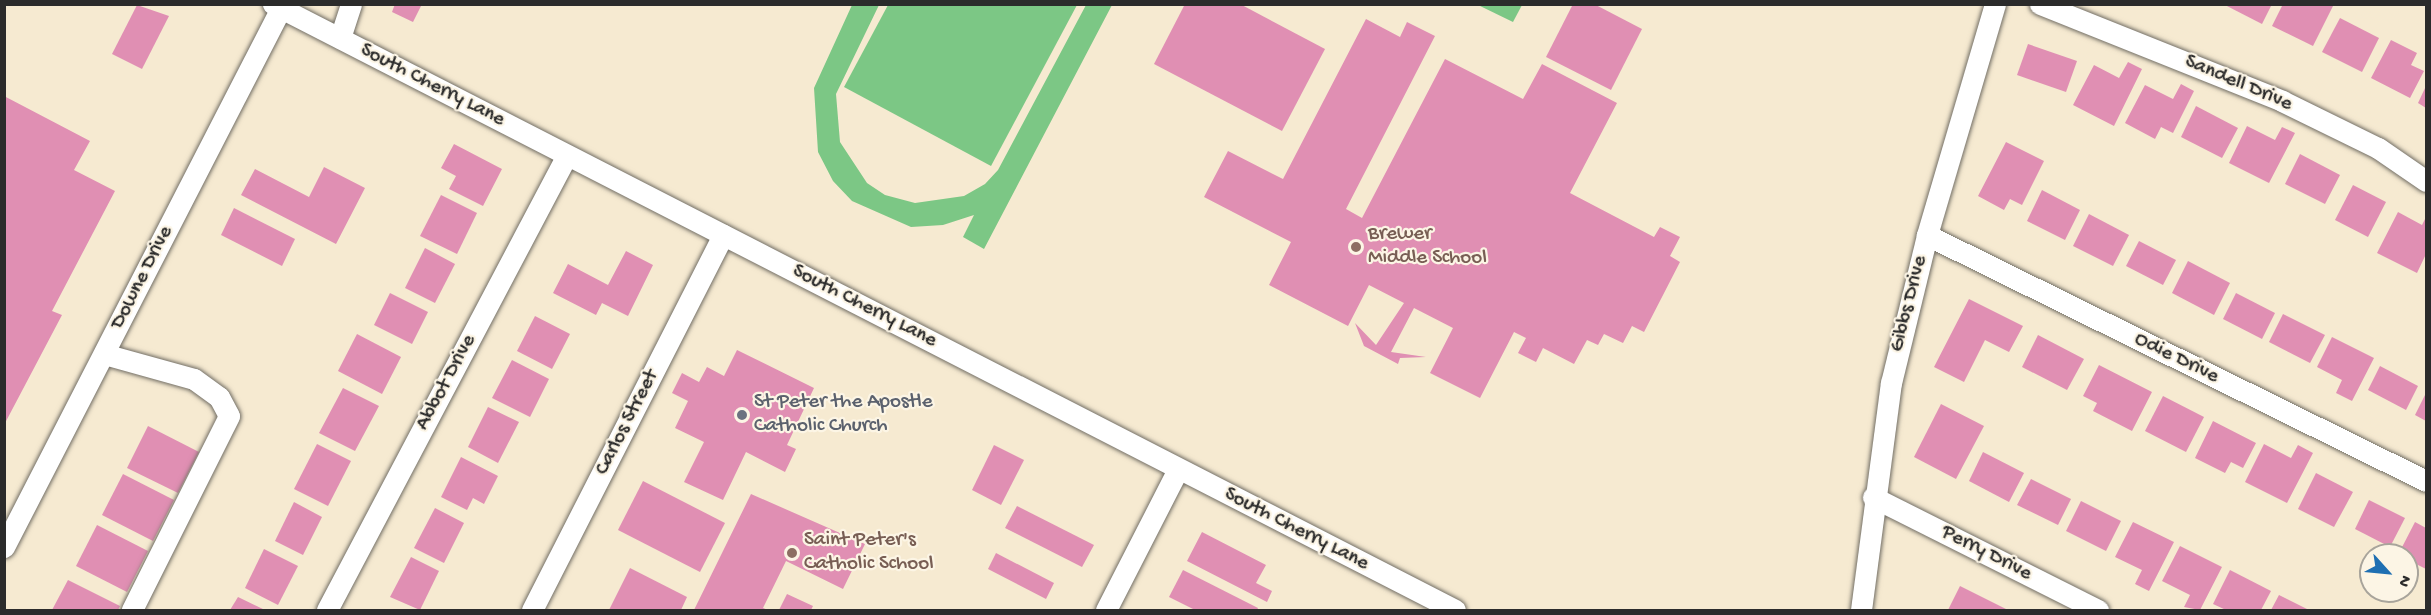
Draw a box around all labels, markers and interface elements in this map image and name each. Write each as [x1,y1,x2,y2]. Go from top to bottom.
street label: South Cherry Lane [355,39,509,133]
street label: Sandell Drive [2180,50,2296,118]
street label: Downe Drive [106,222,180,334]
place label: Brewer Middle School [1368,222,1487,272]
marker: Brewer Middle School [1349,240,1363,254]
street label: Gibbs Drive [1886,253,1934,355]
street label: South Cherry Lane [787,260,941,354]
street label: Odie Drive [2130,328,2222,390]
street label: Abbot Drive [411,331,483,435]
street label: Carlos Street [591,366,665,480]
place label: St Peter the Apostle Catholic Church [754,390,933,440]
marker: St Peter the Apostle Catholic Church [735,408,749,422]
street label: South Cherry Lane [1219,483,1373,577]
street label: Perry Drive [1936,520,2036,588]
place label: Saint Peter's Catholic School [804,528,934,578]
north arrow [2359,543,2419,603]
marker: Saint Peter's Catholic School [785,546,799,560]
text: N [2393,572,2415,589]

